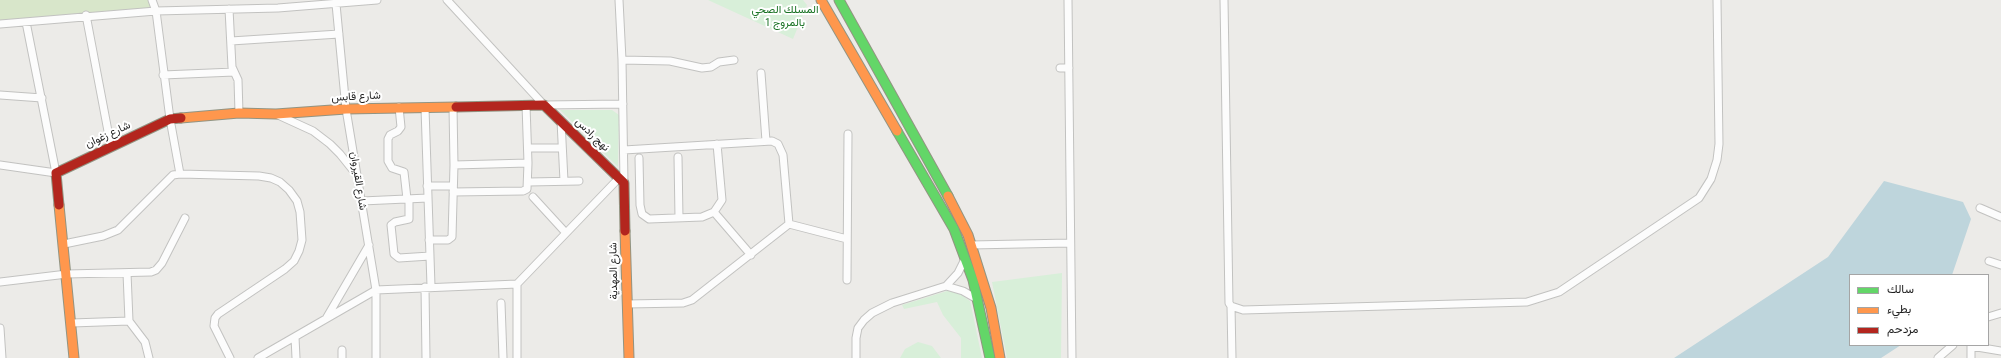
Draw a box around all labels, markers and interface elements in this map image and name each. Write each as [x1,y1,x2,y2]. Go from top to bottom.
park label: المسلك الصحي بالمروج 1 [751,3,819,29]
street label: شارع قابس [331,89,381,105]
street label: نهج رادس [572,115,612,155]
street label: شارع زغوان [83,119,133,151]
street label: شارع القيروان [347,151,369,211]
street label: شارع المهدية [607,242,621,300]
legend [1849,274,1989,346]
text: سالك [1887,282,1914,296]
text: بطيء [1887,302,1911,316]
text: مزدحم [1887,322,1918,336]

